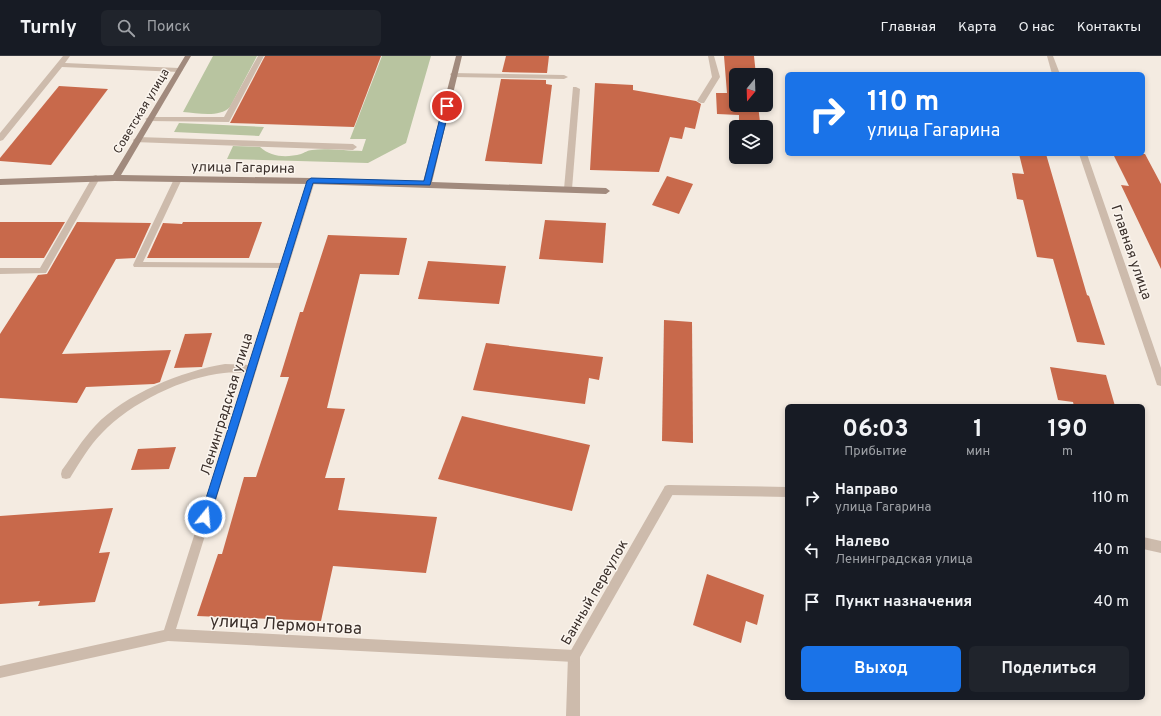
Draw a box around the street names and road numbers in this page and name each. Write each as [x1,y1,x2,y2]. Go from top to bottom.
street label: Советская улица [110,66,174,157]
street label: улица Гагарина [191,159,295,178]
street label: Главная улица [1106,203,1155,302]
street label: Ленинградская улица [198,331,257,478]
street label: Банный переулок [558,537,632,649]
street label: улица Лермонтова [209,611,363,641]

